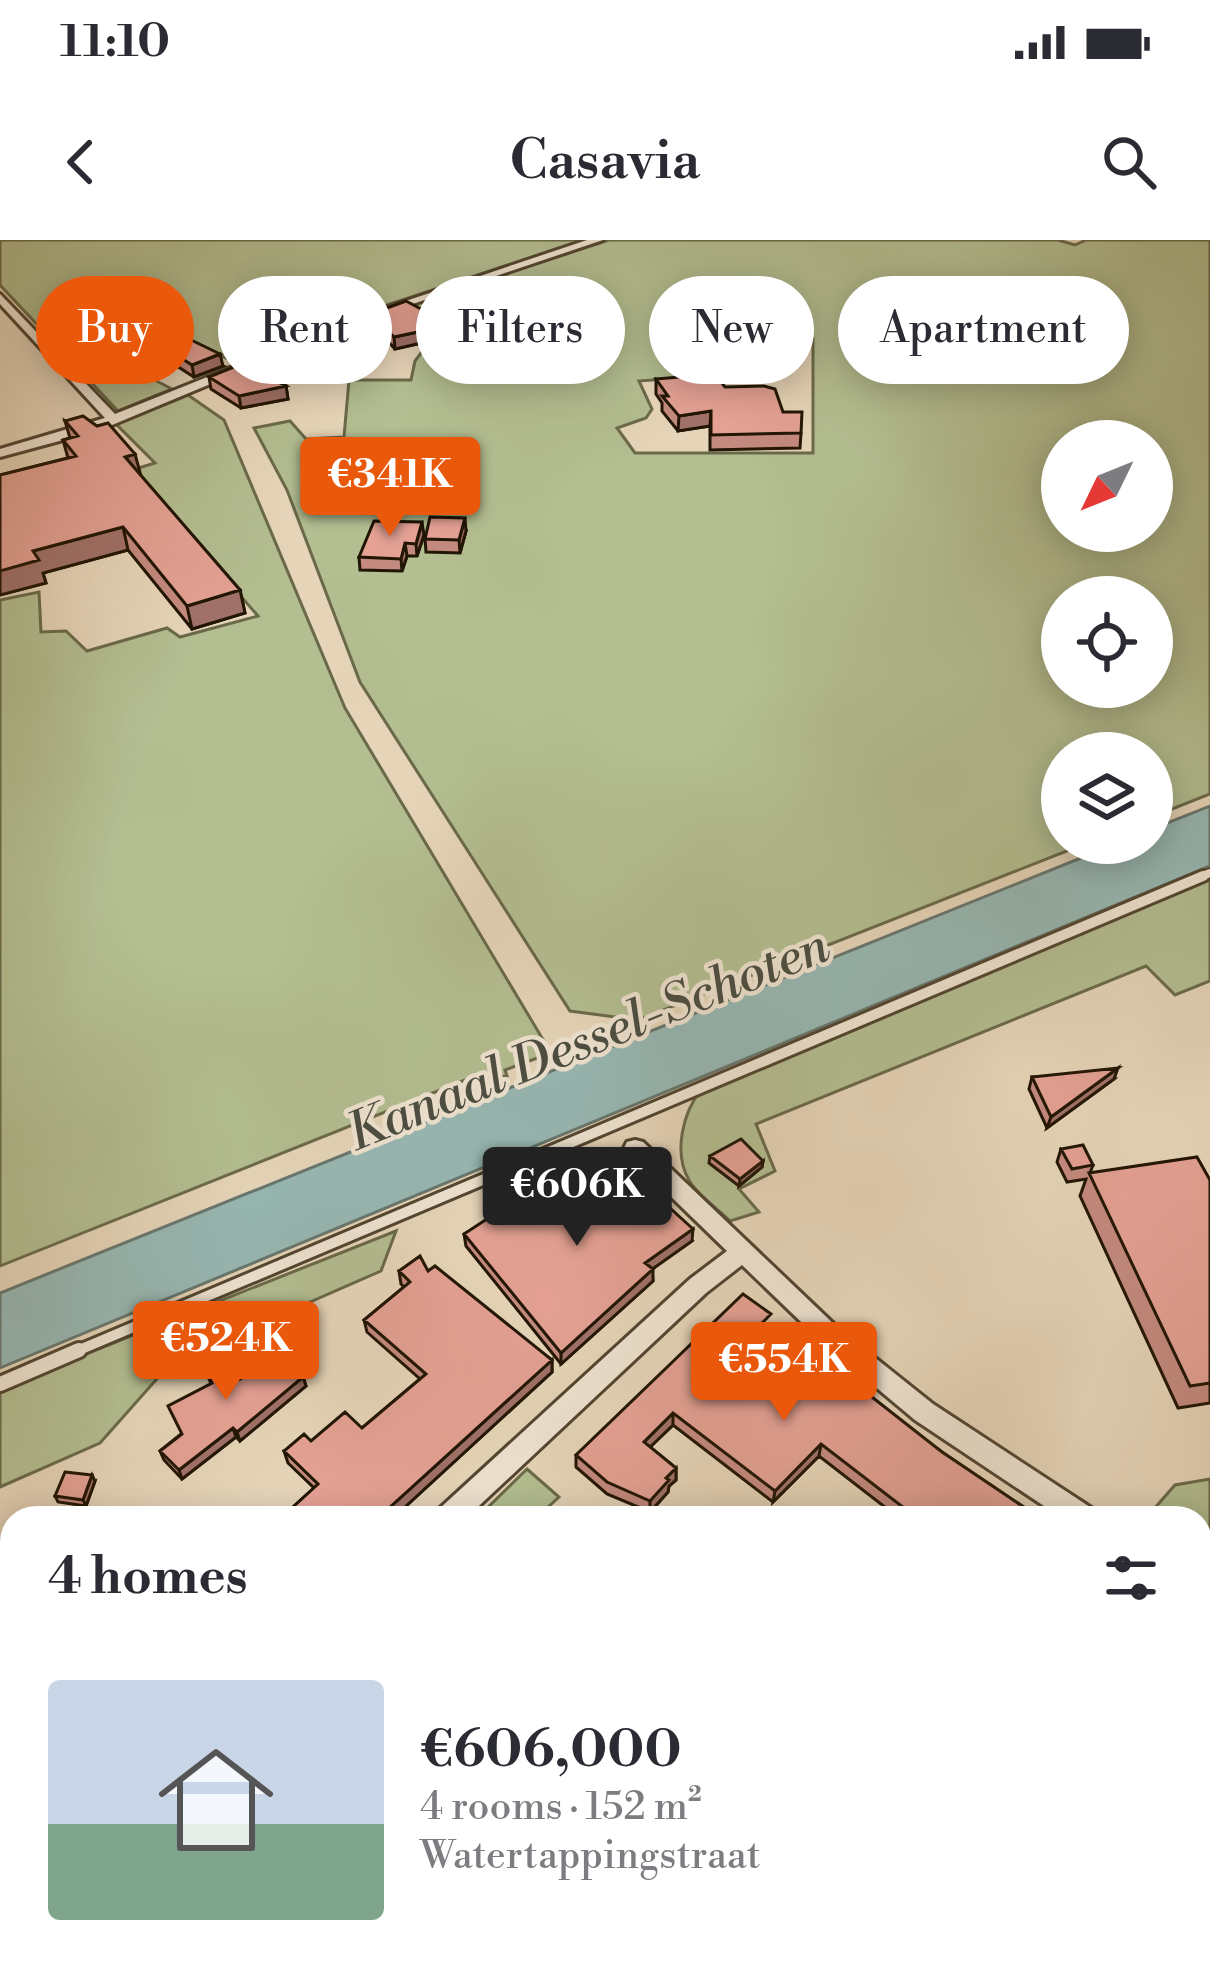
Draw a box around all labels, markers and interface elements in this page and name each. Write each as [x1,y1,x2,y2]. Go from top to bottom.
text: 11:10 [60,14,170,71]
text: Casavia [510,128,700,196]
icon: back [48,129,114,195]
icon: search [1096,129,1162,195]
chip: Buy [36,276,194,384]
chip: Rent [218,276,392,384]
chip: Filters [416,276,625,384]
chip: New [649,276,814,384]
chip: Apartment [838,276,1129,384]
north arrow [1041,420,1173,552]
map controls [1041,420,1173,864]
pin: €341K [306,437,474,539]
text: €341K [327,451,453,500]
button: locate [1041,576,1173,708]
button: layers [1041,732,1173,864]
water label: Kanaal Dessel-Schoten [337,914,839,1167]
pin: €606K [493,1147,661,1249]
text: €606K [510,1161,644,1210]
pin: €524K [142,1301,310,1403]
text: €524K [160,1315,292,1364]
pin: €554K [700,1322,868,1424]
text: €554K [718,1336,850,1385]
icon: filters [1098,1545,1164,1611]
text: 4 homes [48,1546,248,1610]
text: €606,000 [420,1719,681,1783]
icon: home [144,1728,288,1872]
text: 4 rooms · 152 m² [420,1783,702,1832]
text: Watertappingstraat [420,1832,760,1881]

